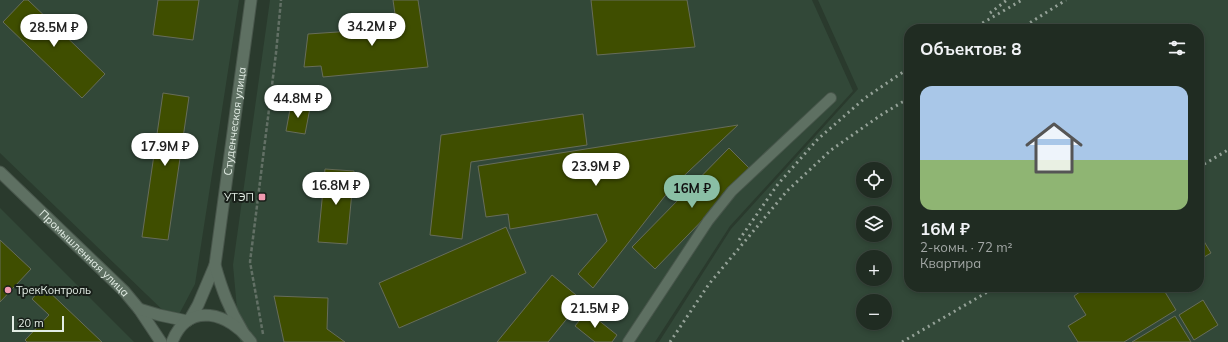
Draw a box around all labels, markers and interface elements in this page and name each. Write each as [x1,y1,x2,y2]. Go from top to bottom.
pin: 34.2M ₽ [335,13,409,47]
pin: 28.5M ₽ [17,14,91,48]
text: 34.2M ₽ [347,18,397,34]
text: 28.5M ₽ [29,19,79,35]
icon: filters [1166,37,1188,59]
text: Объектов: 8 [920,38,1021,59]
street label: Студенческая улица [220,66,249,176]
pin: 44.8M ₽ [261,85,335,119]
text: 44.8M ₽ [273,90,323,106]
icon: home [1018,112,1090,184]
pin: 17.9M ₽ [128,133,202,167]
text: 17.9M ₽ [140,138,190,154]
pin: 23.9M ₽ [559,153,633,187]
text: 23.9M ₽ [571,158,621,174]
map controls [856,162,892,330]
button: locate [856,162,892,198]
pin: 16.8M ₽ [299,172,373,206]
pin: 16M ₽ [664,175,720,209]
text: 16.8M ₽ [311,177,361,193]
text: 16M ₽ [673,180,711,196]
place label: УТЭП [223,190,254,204]
marker: УТЭП [257,192,267,202]
button: layers [856,206,892,242]
street label: Промышленная улица [36,207,133,299]
text: 16M ₽ [920,218,970,239]
text: 2-комн. · 72 m² [920,239,1013,255]
button: + [856,250,892,286]
text: Квартира [920,255,981,271]
place label: ТрекКонтроль [16,283,91,297]
marker: ТрекКонтроль [3,285,13,295]
button: − [856,294,892,330]
pin: 21.5M ₽ [558,295,632,329]
text: 21.5M ₽ [570,300,620,316]
scale bar [12,314,64,333]
text: 20 m [18,316,44,330]

